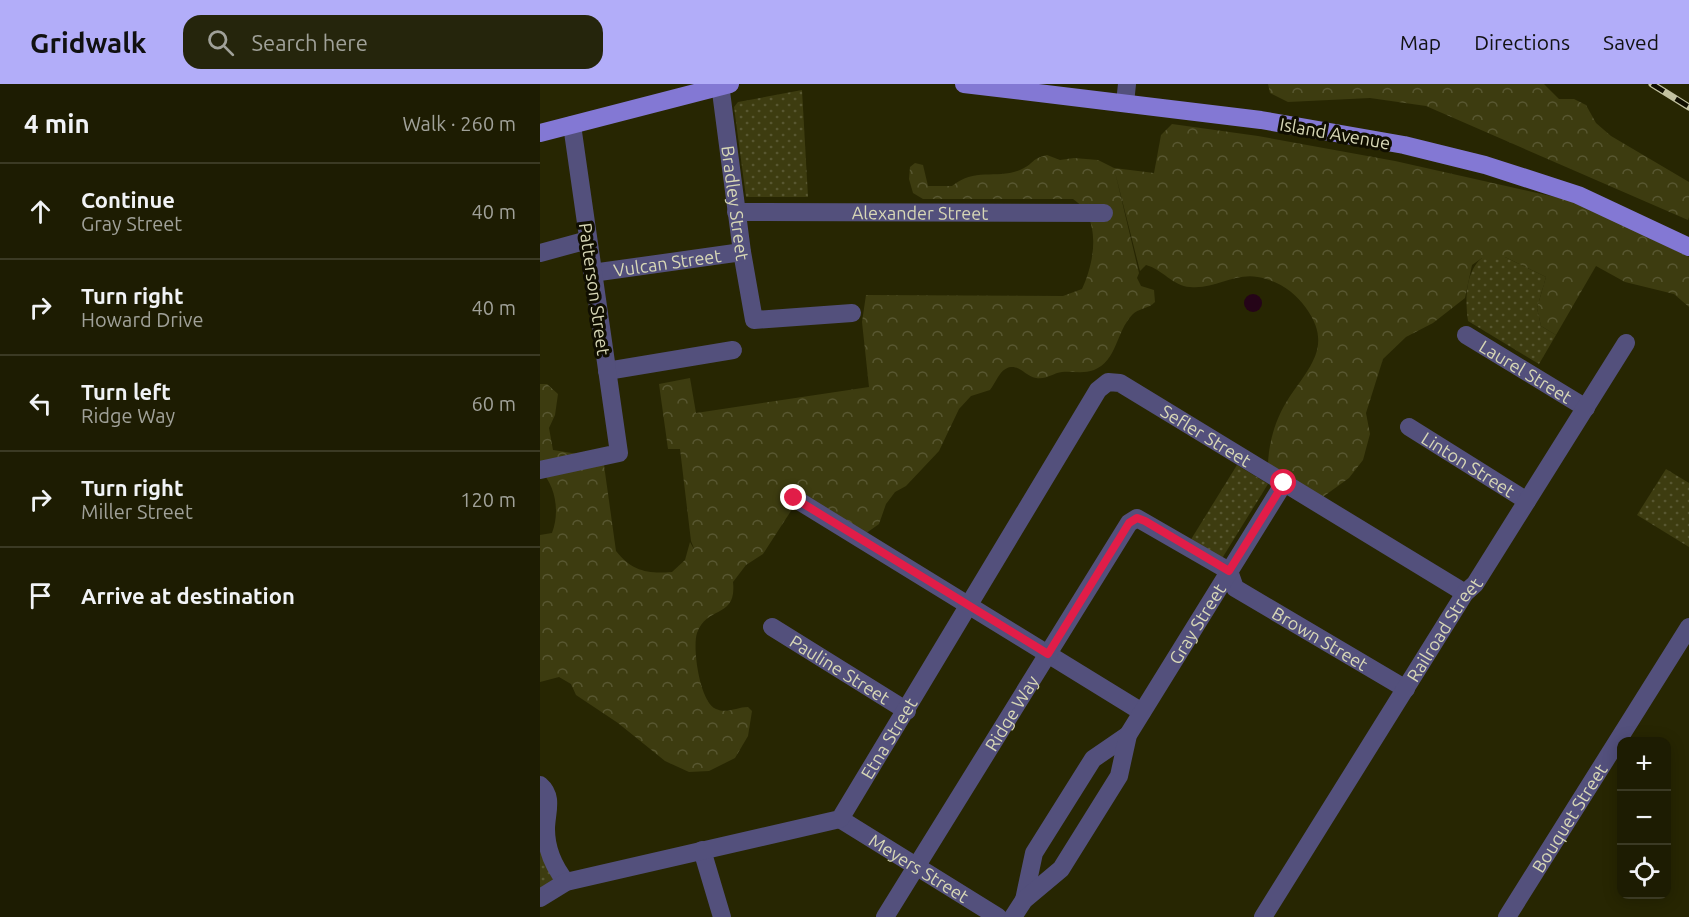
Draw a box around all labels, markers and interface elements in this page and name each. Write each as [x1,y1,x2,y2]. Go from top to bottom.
search box [183,15,603,69]
icon: search [204,26,237,59]
text: Gridwalk [30,27,147,58]
text: Search here [252,30,368,55]
text: Map [1400,30,1441,54]
text: Directions [1474,30,1570,54]
text: Saved [1603,30,1659,54]
text: 4 min [24,109,90,138]
text: Walk · 260 m [403,112,516,135]
street label: Island Avenue [1278,113,1392,153]
street label: Bradley Street [718,144,753,262]
text: Continue [81,187,175,212]
icon: ahead [24,195,57,228]
text: 40 m [472,200,516,223]
street label: Alexander Street [852,202,988,223]
text: Gray Street [81,212,182,235]
street label: Patterson Street [576,221,614,357]
street label: Vulcan Street [612,245,722,280]
text: Turn right [81,283,183,308]
icon: right [24,291,57,324]
text: 40 m [472,296,516,319]
text: Howard Drive [81,308,204,331]
street label: Laurel Street [1476,336,1576,407]
text: Turn left [81,379,171,404]
icon: left [24,387,57,420]
text: 60 m [472,392,516,415]
street label: Sefler Street [1157,400,1255,471]
text: Ridge Way [81,404,175,427]
street label: Linton Street [1418,428,1519,501]
route start [1270,469,1296,495]
text: Turn right [81,475,183,500]
icon: right [24,483,57,516]
route end [780,484,806,510]
text: 120 m [460,488,516,511]
text: Miller Street [81,500,193,523]
street label: Railroad Street [1402,574,1486,685]
icon: arrive [24,579,57,612]
street label: Gray Street [1164,580,1229,668]
text: Arrive at destination [81,583,295,608]
street label: Brown Street [1269,602,1372,674]
street label: Pauline Street [786,631,894,708]
street label: Ridge Way [981,671,1042,754]
street label: Etna Street [857,694,921,782]
map controls [1617,737,1671,899]
button: + [1617,737,1671,791]
street label: Bouquet Street [1528,760,1611,876]
button: − [1617,791,1671,845]
street label: Meyers Street [866,830,972,906]
button: locate [1617,845,1671,899]

